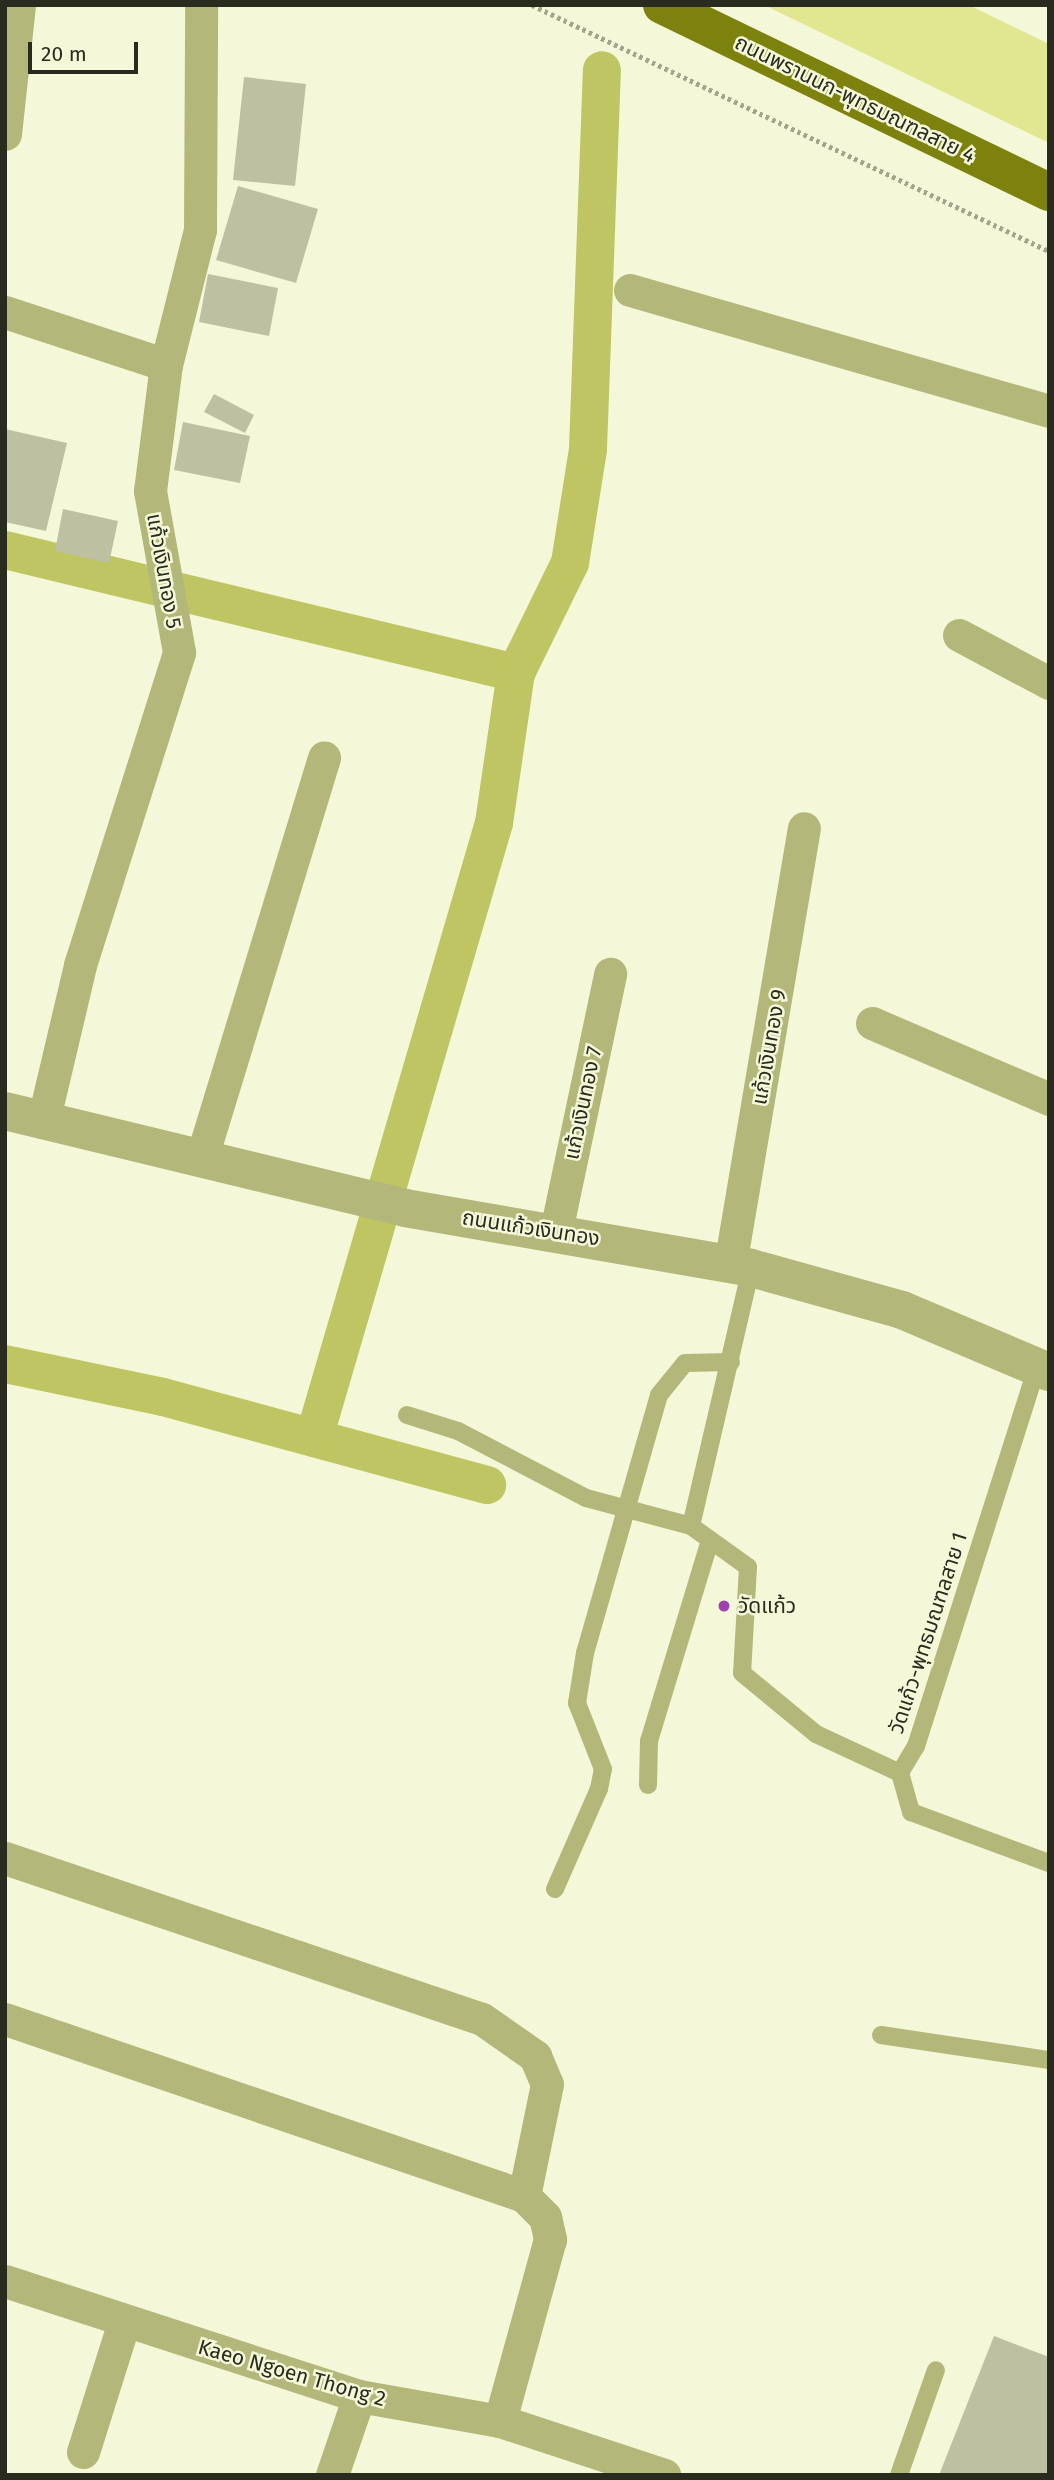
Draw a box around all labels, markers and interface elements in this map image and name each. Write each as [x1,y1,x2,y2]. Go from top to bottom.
scale bar [32,28,142,72]
street label: ถนนพรานนก-พุทธมณฑลสาย 4 [731,30,979,168]
text: 20 m [41,41,87,67]
street label: แก้วเงินทอง 5 [141,511,187,631]
street label: แก้วเงินทอง 9 [746,987,792,1107]
street label: แก้วเงินทอง 7 [559,1044,607,1162]
street label: ถนนแก้วเงินทอง [460,1205,602,1251]
street label: วัดแก้ว-พุทธมณฑลสาย 1 [884,1529,972,1737]
place label: วัดแก้ว [738,1593,796,1619]
marker: วัดแก้ว [716,1598,732,1614]
street label: Kaeo Ngoen Thong 2 [195,2334,389,2412]

